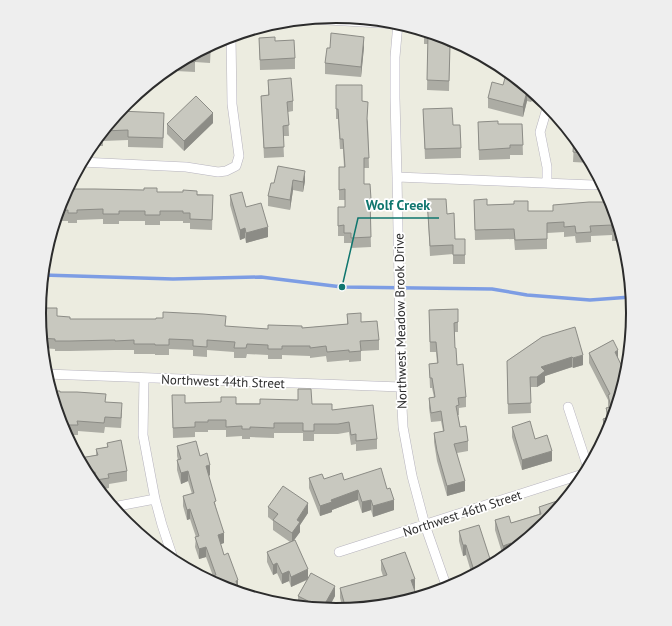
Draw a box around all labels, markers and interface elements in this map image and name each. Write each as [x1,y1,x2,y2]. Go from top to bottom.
callout: Wolf Creek [358,192,439,218]
text: Wolf Creek [366,196,430,214]
street label: Northwest Meadow Brook Drive [390,233,411,409]
street label: Northwest 44th Street [161,371,286,392]
street label: Northwest 46th Street [401,486,524,541]

